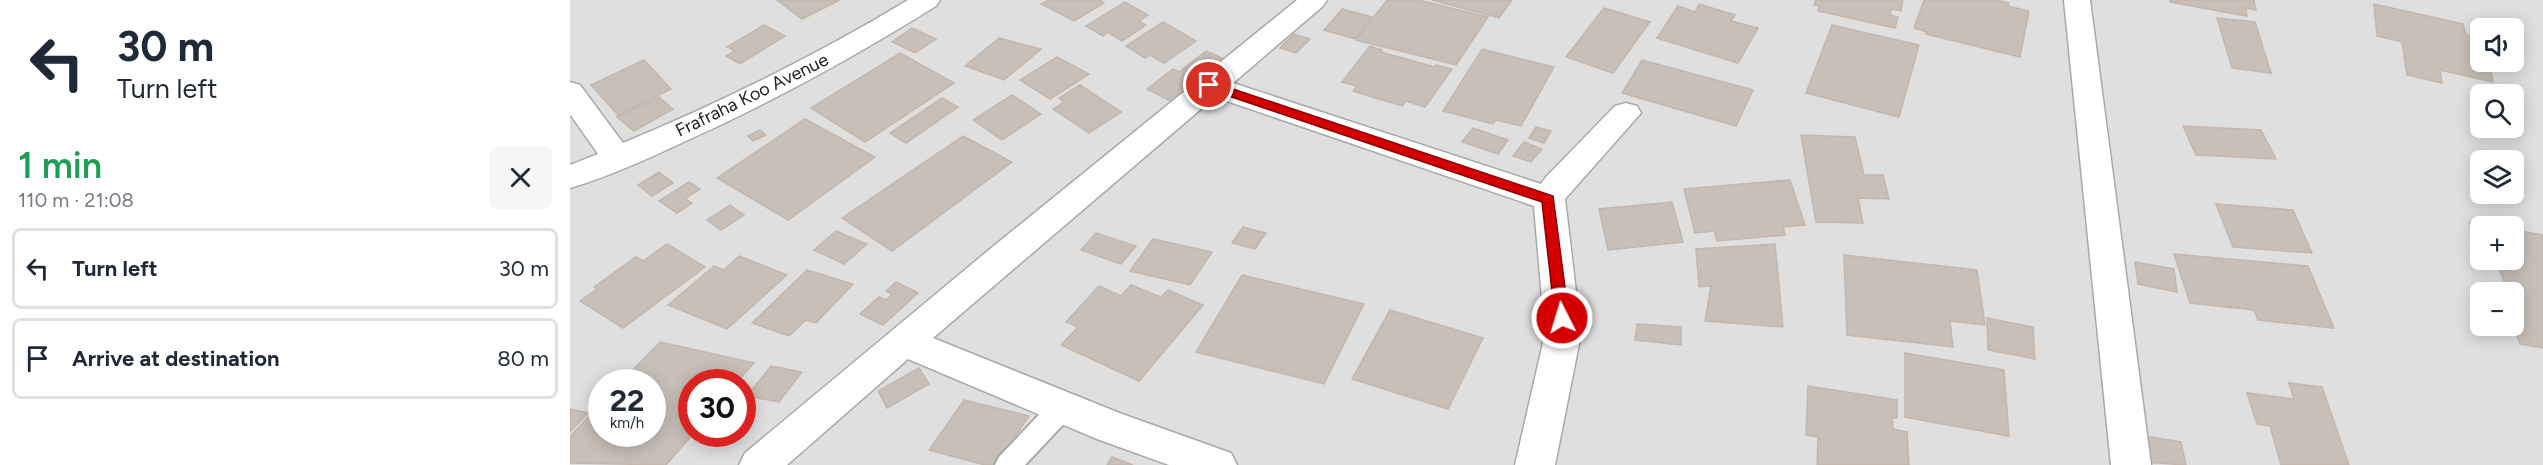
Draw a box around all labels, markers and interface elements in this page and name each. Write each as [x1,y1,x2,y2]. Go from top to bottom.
map controls [2470,18,2524,336]
button: sound [2470,18,2524,72]
text: 30 m [117,21,214,72]
icon: left [18,24,96,102]
street label: Frafraha Koo Avenue [672,48,832,142]
pin [1183,59,1234,110]
icon: arrive [1192,68,1225,101]
text: Turn left [117,72,217,105]
button: search [2470,84,2524,138]
text: 1 min [18,144,102,187]
button: close [489,146,552,209]
button: layers [2470,150,2524,204]
text: 110 m · 21:08 [18,188,134,212]
button: + [2470,216,2524,270]
icon: left [21,252,54,285]
text: Turn left [72,255,158,282]
text: 30 m [499,255,549,282]
button: − [2470,282,2524,336]
position arrow [1530,286,1594,350]
icon: arrive [21,342,54,375]
text: Arrive at destination [72,345,280,372]
text: 80 m [497,345,549,372]
speed limit sign: 30 [678,369,756,447]
text: 22 [610,382,644,419]
text: km/h [610,414,644,432]

